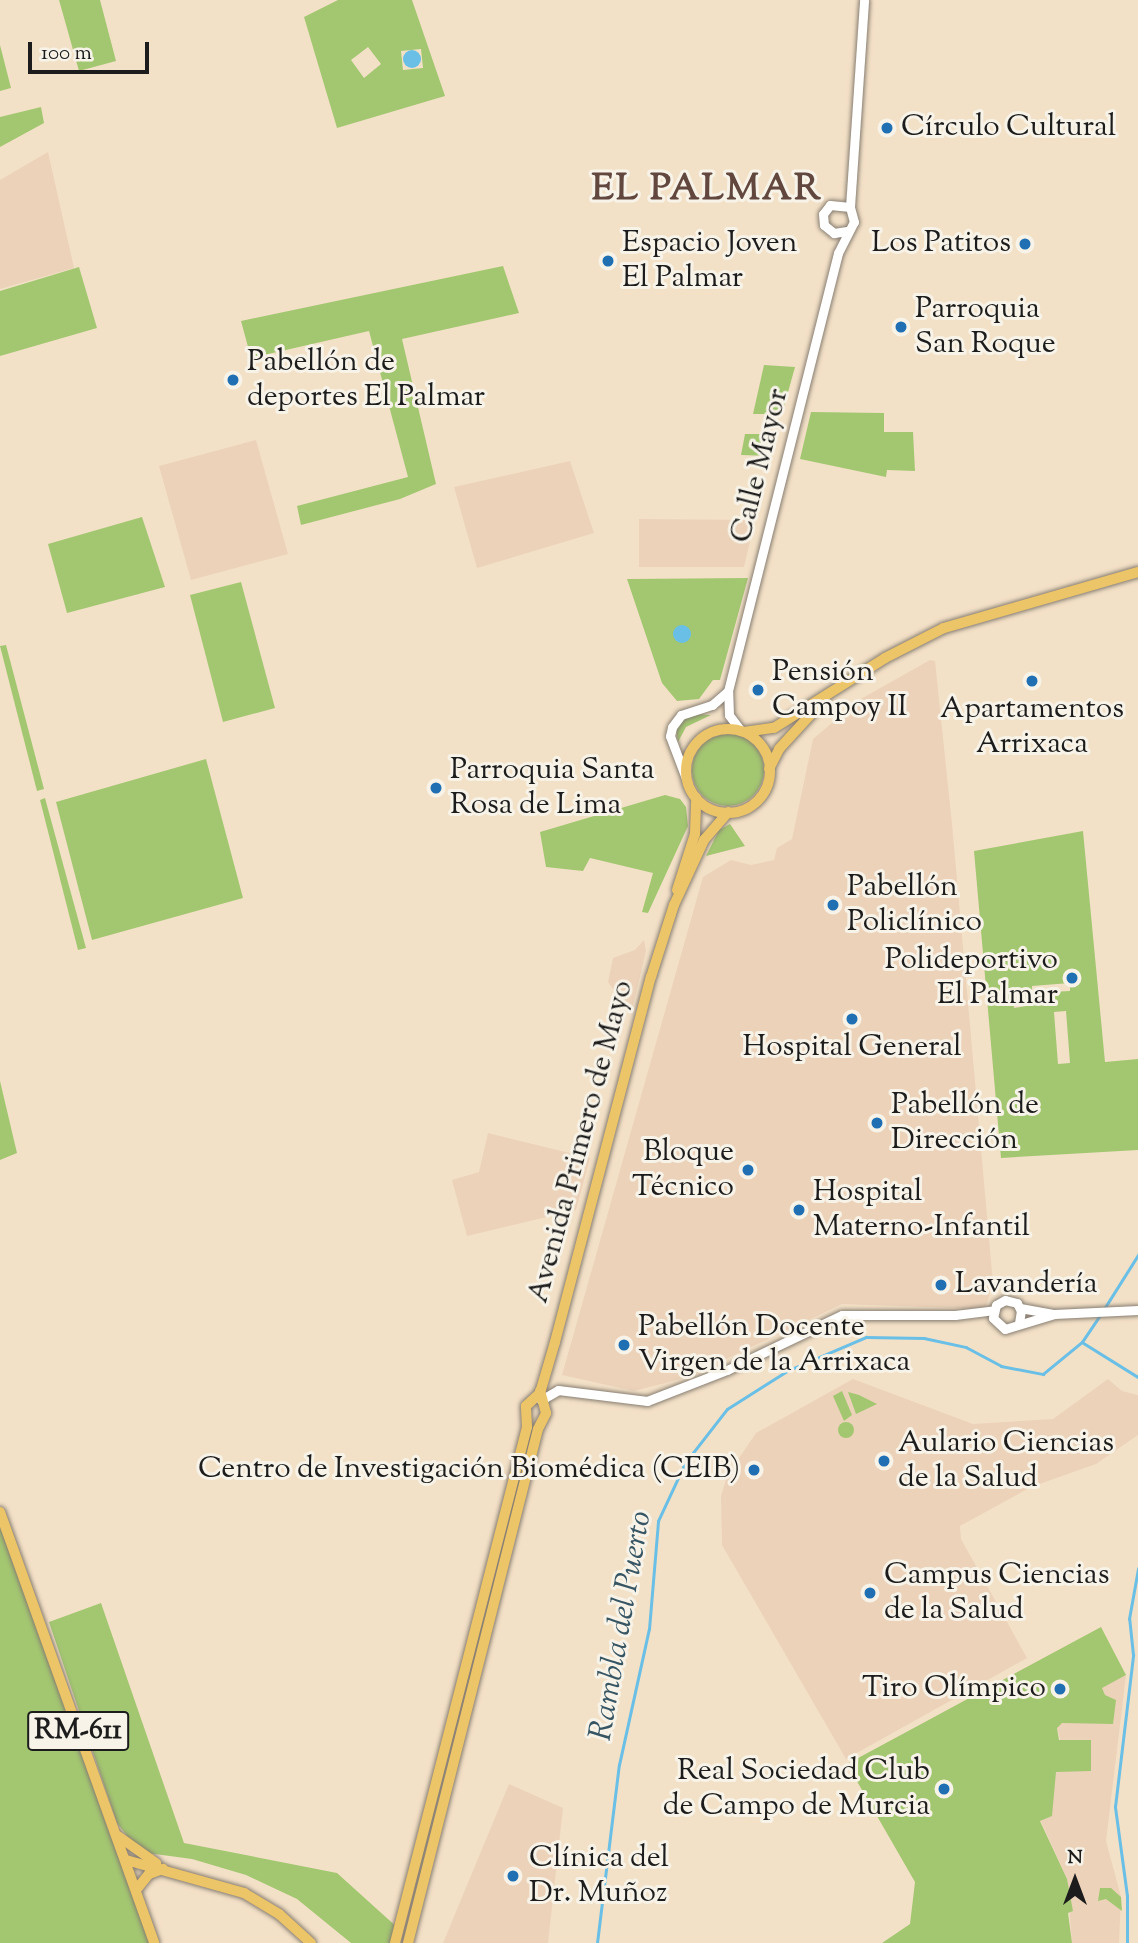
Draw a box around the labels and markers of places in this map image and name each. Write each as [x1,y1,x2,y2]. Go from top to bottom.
place label: Círculo Cultural [901,110,1116,146]
marker: Círculo Cultural [879,120,895,136]
place label: Espacio Joven El Palmar [622,226,797,296]
place label: Los Patitos [871,226,1011,262]
marker: Los Patitos [1017,236,1033,252]
marker: Espacio Joven El Palmar [600,253,616,269]
place label: Parroquia San Roque [915,292,1056,362]
marker: Parroquia San Roque [893,319,909,335]
place label: Pabellón de deportes El Palmar [247,345,485,416]
marker: Pabellón de deportes El Palmar [225,372,241,388]
place label: Pensión Campoy II [772,655,907,726]
marker: Apartamentos Arrixaca [1024,673,1040,689]
marker: Pensión Campoy II [750,682,766,698]
place label: Apartamentos Arrixaca [940,692,1124,762]
place label: Parroquia Santa Rosa de Lima [450,753,655,824]
marker: Parroquia Santa Rosa de Lima [428,780,444,796]
place label: Pabellón Policlínico [847,870,982,940]
marker: Pabellón Policlínico [825,897,841,913]
place label: Polideportivo El Palmar [885,943,1058,1014]
marker: Polideportivo El Palmar [1064,970,1080,986]
marker: Hospital General [844,1011,860,1027]
place label: Hospital General [742,1030,962,1066]
place label: Pabellón de Dirección [891,1088,1039,1158]
marker: Pabellón de Dirección [869,1115,885,1131]
place label: Bloque Técnico [632,1135,734,1206]
marker: Bloque Técnico [740,1162,756,1178]
place label: Hospital Materno-Infantil [813,1175,1030,1246]
marker: Hospital Materno-Infantil [791,1202,807,1218]
place label: Lavandería [955,1267,1098,1303]
marker: Lavandería [933,1277,949,1293]
place label: Pabellón Docente Virgen de la Arrixaca [638,1310,910,1380]
marker: Pabellón Docente Virgen de la Arrixaca [616,1337,632,1353]
place label: Aulario Ciencias de la Salud [898,1426,1114,1496]
place label: Centro de Investigación Biomédica (CEIB) [198,1452,740,1488]
marker: Aulario Ciencias de la Salud [876,1453,892,1469]
marker: Centro de Investigación Biomédica (CEIB) [746,1462,762,1478]
place label: Campus Ciencias de la Salud [884,1558,1109,1628]
marker: Campus Ciencias de la Salud [862,1585,878,1601]
place label: Tiro Olímpico [862,1671,1046,1707]
marker: Tiro Olímpico [1052,1681,1068,1697]
place label: Real Sociedad Club de Campo de Murcia [663,1754,930,1824]
marker: Real Sociedad Club de Campo de Murcia [936,1781,952,1797]
place label: Clínica del Dr. Muñoz [529,1841,669,1912]
marker: Clínica del Dr. Muñoz [503,1866,523,1886]

